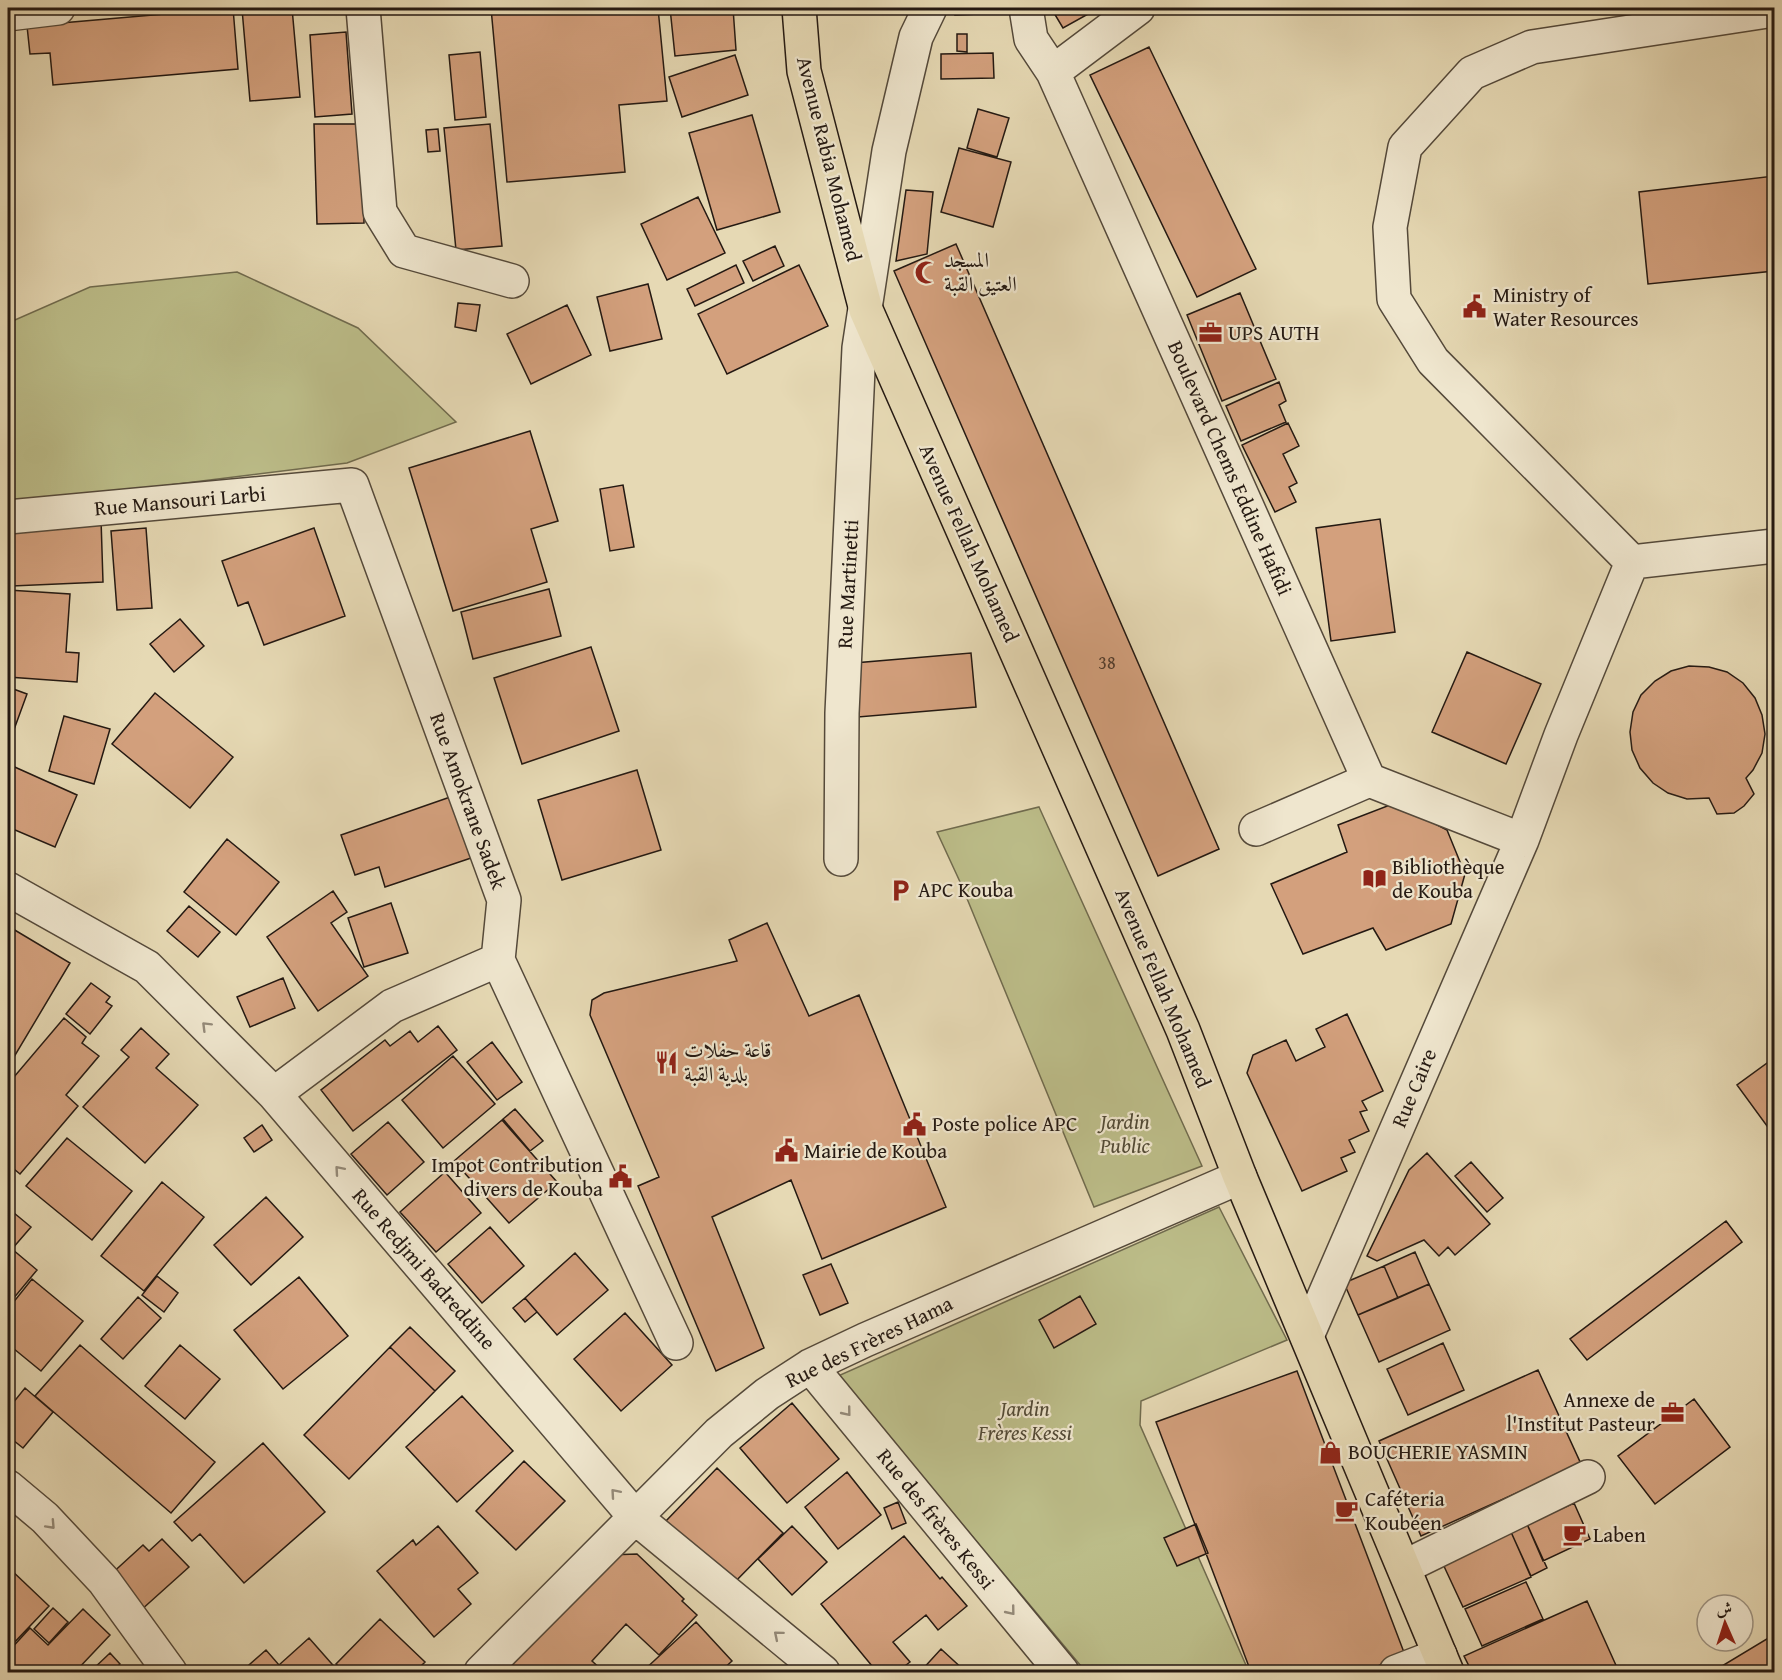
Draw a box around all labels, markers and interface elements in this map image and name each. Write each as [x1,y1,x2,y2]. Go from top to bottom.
street label: Avenue Rabia Mohamed [789,53,870,265]
place label: المسجد العتيق القبة [944,244,1017,299]
mosque icon: المسجد العتيق القبة [913,259,939,285]
place label: Ministry of Water Resources [1493,279,1639,334]
public building icon: Ministry of Water Resources [1462,294,1488,320]
place label: UPS AUTH [1228,317,1320,348]
office icon: UPS AUTH [1197,320,1223,346]
street label: Boulevard Chems Eddine Hafidi [1160,335,1301,600]
street label: Avenue Fellah Mohamed [912,439,1028,648]
street label: Rue Mansouri Larbi [93,478,267,523]
street label: Rue Martinetti [829,518,866,649]
house number: 38 [1098,649,1116,676]
street label: Rue Amokrane Sadek [422,708,515,894]
place label: Bibliothèque de Kouba [1392,851,1505,906]
library icon: Bibliothèque de Kouba [1361,866,1387,892]
place label: APC Kouba [918,874,1013,905]
parking icon: APC Kouba [887,877,913,903]
street label: Avenue Fellah Mohamed [1107,883,1220,1093]
one-way arrow [203,1023,214,1034]
place label: قاعة حفلات بلدية القبة [684,1034,771,1089]
street label: Rue Caire [1383,1043,1444,1132]
restaurant icon: قاعة حفلات بلدية القبة [653,1049,679,1075]
park label: Jardin Public [1097,1106,1151,1161]
place label: Poste police APC [932,1108,1077,1139]
public building icon: Poste police APC [901,1111,927,1137]
place label: Mairie de Kouba [804,1135,947,1166]
public building icon: Mairie de Kouba [773,1138,799,1164]
place label: Impot Contribution divers de Kouba [431,1149,603,1204]
public building icon: Impot Contribution divers de Kouba [608,1164,634,1190]
one-way arrow [335,1165,346,1176]
street label: Rue Redjmi Badreddine [345,1181,504,1357]
street label: Rue des Frères Hama [780,1288,958,1396]
place label: Annexe de l'Institut Pasteur [1506,1384,1655,1439]
park label: Jardin Frères Kessi [977,1393,1072,1448]
office icon: Annexe de l'Institut Pasteur [1660,1399,1686,1425]
one-way arrow [839,1405,850,1416]
place label: BOUCHERIE YASMIN [1348,1436,1528,1467]
shop icon: BOUCHERIE YASMIN [1317,1439,1343,1465]
street label: Rue des frères Kessi [870,1442,1003,1596]
place label: Caféteria Koubéen [1365,1483,1445,1538]
one-way arrow [611,1489,622,1500]
cafe icon: Caféteria Koubéen [1334,1498,1360,1524]
one-way arrow [44,1519,55,1529]
place label: Laben [1593,1519,1646,1550]
cafe icon: Laben [1562,1522,1588,1548]
north arrow [1695,1593,1755,1653]
text: ش [1716,1596,1733,1620]
one-way arrow [1004,1604,1015,1615]
one-way arrow [774,1631,785,1642]

